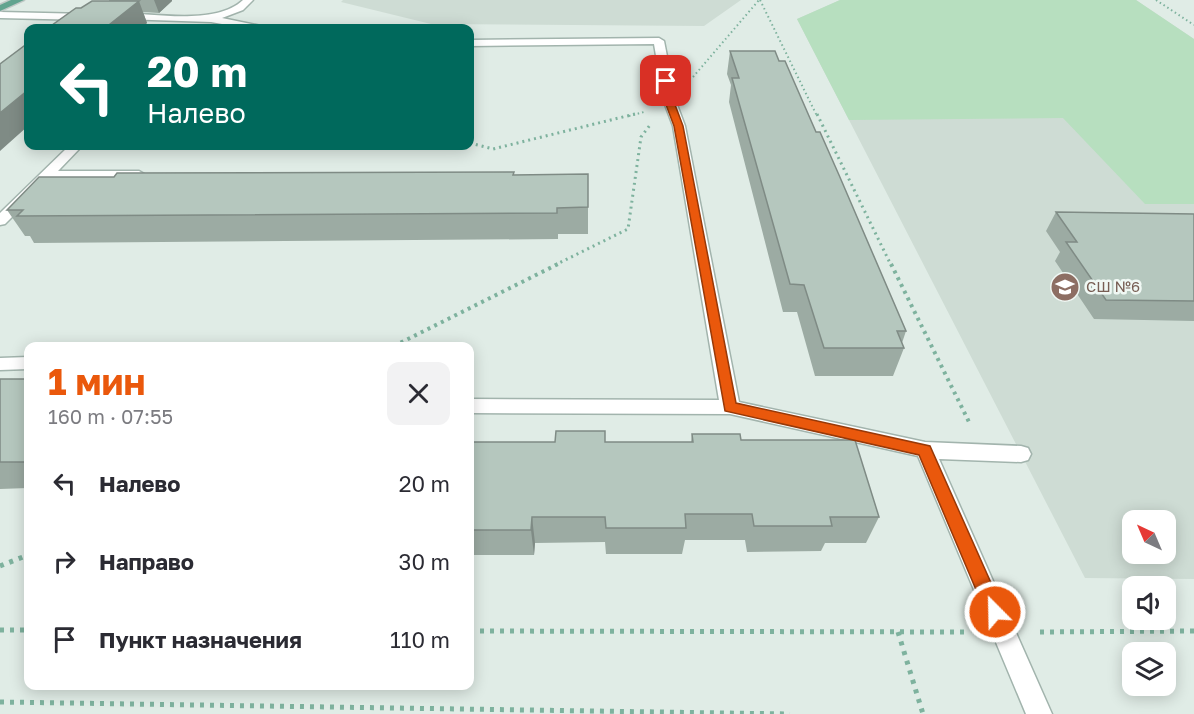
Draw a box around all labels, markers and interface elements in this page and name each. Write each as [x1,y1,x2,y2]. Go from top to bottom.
text: 20 m [147,46,247,96]
icon: left [48,48,126,126]
pin [640,55,691,106]
icon: arrive [649,64,682,97]
text: Налево [147,97,246,129]
school or university icon: СШ №6 [1049,271,1081,303]
place label: СШ №6 [1086,277,1140,295]
text: 1 мин [48,360,145,403]
button: close [387,362,450,425]
text: 160 m · 07:55 [48,404,173,428]
icon: left [48,467,81,500]
text: Налево [99,470,181,497]
text: 20 m [399,470,450,497]
north arrow [1122,510,1176,564]
map controls [1122,510,1176,696]
icon: right [48,545,81,578]
text: Направо [99,548,194,575]
text: 30 m [399,548,450,575]
button: sound [1122,576,1176,630]
position arrow [963,580,1027,644]
icon: arrive [48,623,81,656]
text: Пункт назначения [99,626,302,653]
text: 110 m [390,626,450,653]
button: layers [1122,642,1176,696]

